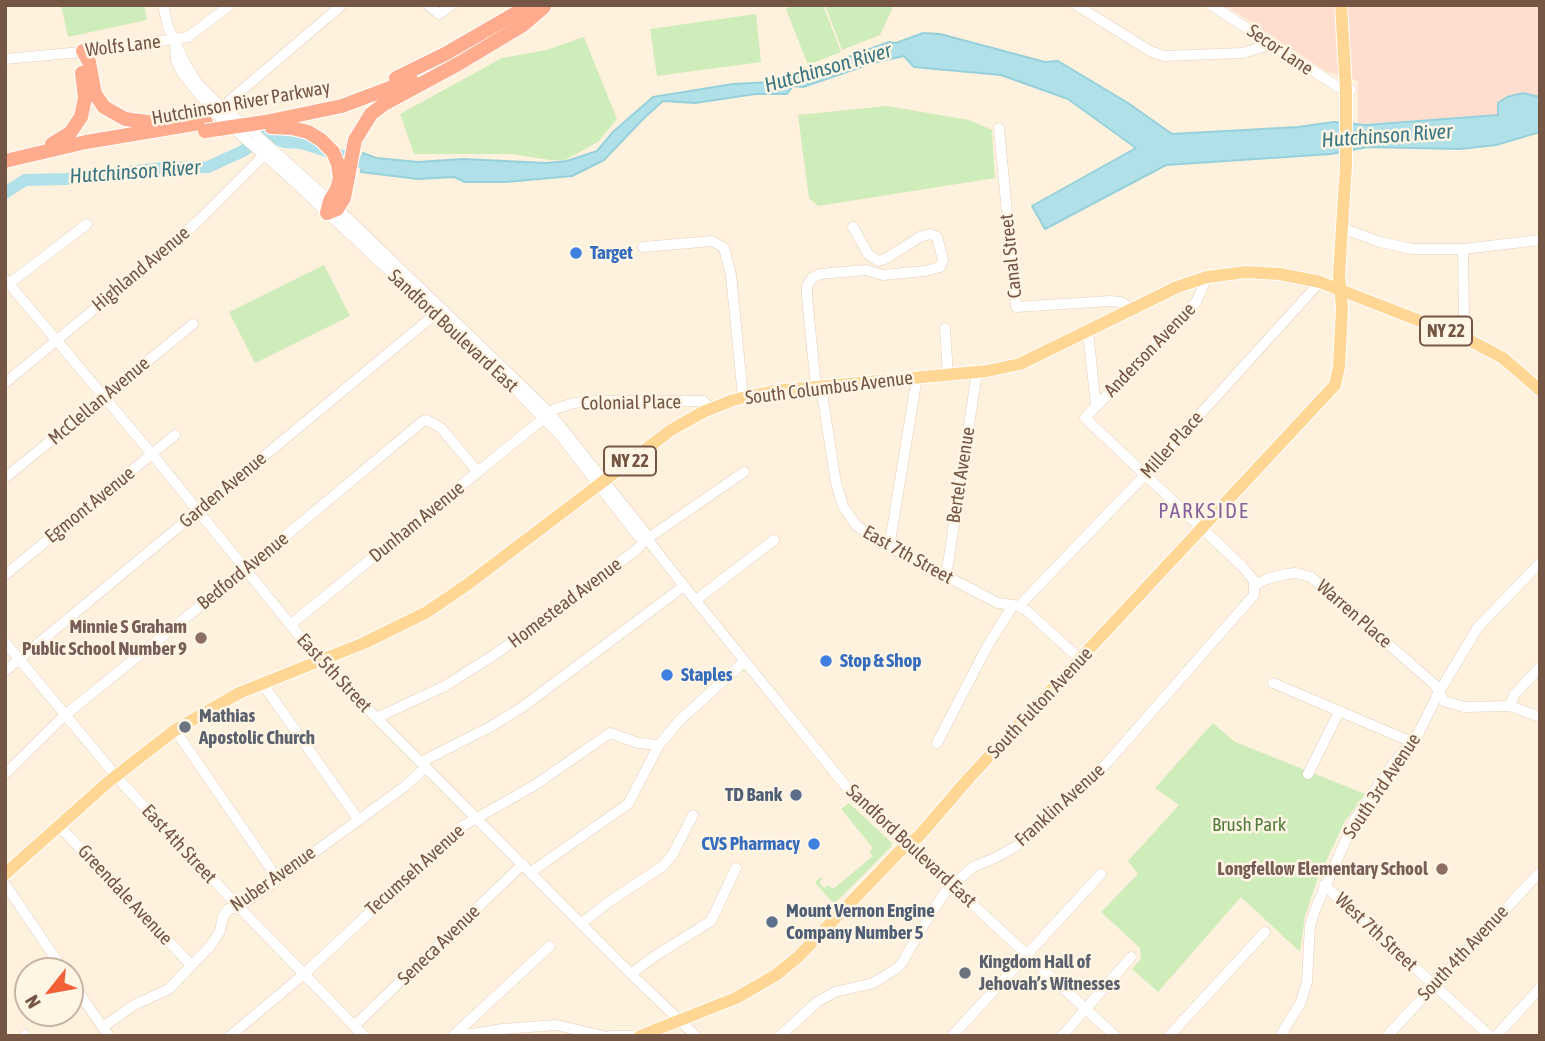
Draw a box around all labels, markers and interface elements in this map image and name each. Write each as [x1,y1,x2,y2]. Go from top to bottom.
street label: Secor Lane [1243,20,1317,80]
street label: Wolfs Lane [84,30,162,62]
water label: Hutchinson River [762,38,894,98]
street label: Hutchinson River Parkway [150,76,332,130]
water label: Hutchinson River [1321,119,1453,153]
water label: Hutchinson River [69,155,201,189]
street label: Canal Street [995,213,1027,299]
street label: Highland Avenue [88,222,194,316]
place label: Target [590,242,633,264]
marker: Target [568,245,584,261]
street label: Sandford Boulevard East [383,265,523,397]
street label: Anderson Avenue [1099,298,1201,402]
road number: NY 22 [1420,316,1472,346]
street label: McClellan Avenue [44,352,154,450]
street label: South Columbus Avenue [744,366,914,410]
street label: Colonial Place [581,391,681,415]
street label: Miller Place [1136,407,1208,483]
street label: Bertel Avenue [942,425,980,525]
street label: Garden Avenue [175,447,271,533]
road number: NY 22 [604,447,656,476]
street label: Egmont Avenue [41,462,139,548]
street label: Dunham Avenue [365,477,469,567]
district label: PARKSIDE [1159,498,1249,524]
street label: East 7th Street [859,521,957,589]
street label: Bedford Avenue [193,527,293,615]
street label: Homestead Avenue [504,553,626,653]
street label: Warren Place [1312,575,1396,653]
place label: Minnie S Graham Public School Number 9 [22,616,187,660]
street label: East 5th Street [292,629,376,717]
marker: Minnie S Graham Public School Number 9 [193,630,209,646]
street label: South Fulton Avenue [983,643,1097,763]
place label: Stop & Shop [840,650,921,672]
marker: Stop & Shop [818,653,834,669]
place label: Staples [681,664,732,686]
marker: Staples [659,667,675,683]
place label: Mathias Apostolic Church [199,705,315,749]
marker: Mathias Apostolic Church [177,719,193,735]
street label: South 3rd Avenue [1338,729,1426,843]
street label: Franklin Avenue [1010,759,1110,851]
street label: Sandford Boulevard East [841,780,981,912]
place label: TD Bank [725,784,782,806]
marker: TD Bank [788,787,804,803]
street label: East 4th Street [137,800,221,888]
park label: Brush Park [1212,814,1286,836]
street label: Tecumseh Avenue [361,820,469,920]
place label: CVS Pharmacy [701,833,800,855]
marker: CVS Pharmacy [806,836,822,852]
street label: Greendale Avenue [73,840,177,950]
street label: Nuber Avenue [226,841,320,917]
place label: Longfellow Elementary School [1217,858,1428,880]
marker: Longfellow Elementary School [1434,861,1450,877]
street label: West 7th Street [1330,888,1422,976]
street label: Seneca Avenue [393,900,485,990]
place label: Mount Vernon Engine Company Number 5 [786,900,935,944]
street label: South 4th Avenue [1413,901,1513,1005]
marker: Mount Vernon Engine Company Number 5 [764,914,780,930]
place label: Kingdom Hall of Jehovah’s Witnesses [979,951,1120,995]
north arrow [14,957,84,1027]
marker: Kingdom Hall of Jehovah’s Witnesses [957,965,973,981]
text: N [20,991,45,1012]

